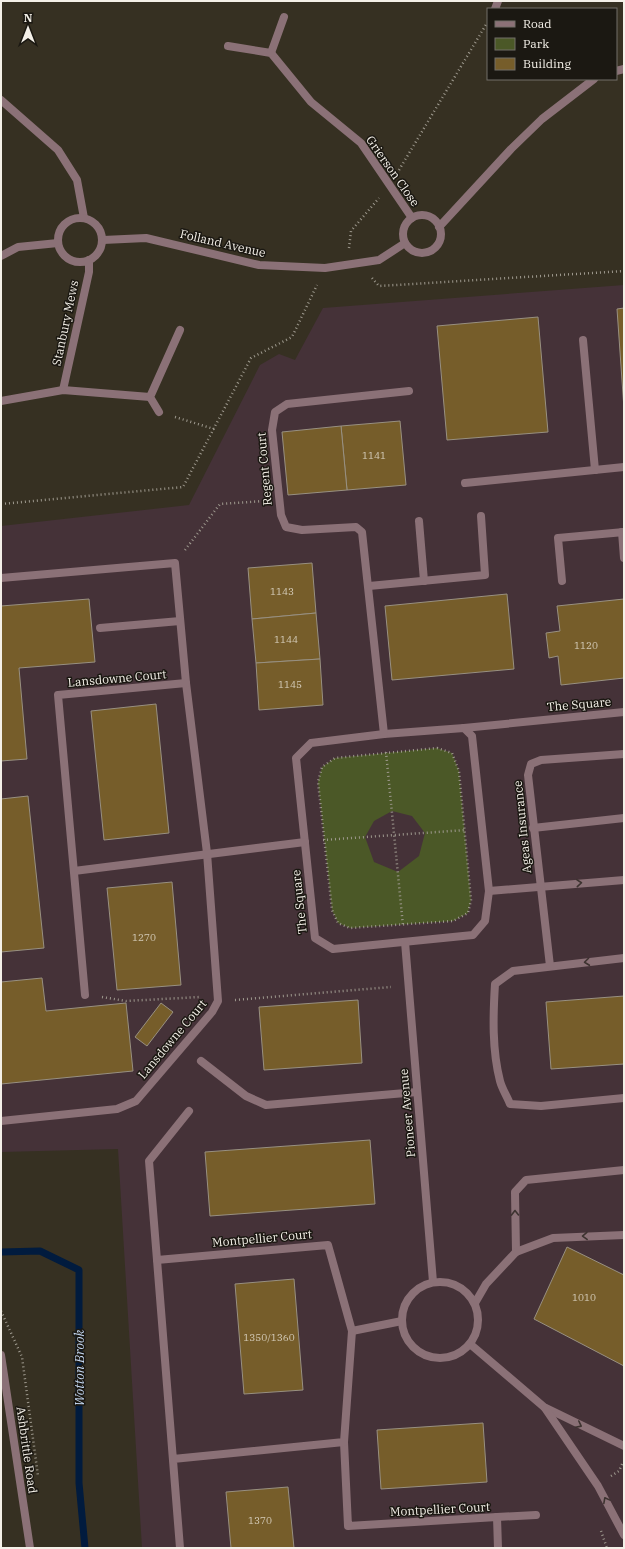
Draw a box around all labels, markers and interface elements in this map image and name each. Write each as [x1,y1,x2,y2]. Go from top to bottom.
north arrow [8,8,48,48]
legend [487,8,617,80]
text: N [24,11,33,25]
text: Road [523,16,552,31]
text: Park [523,36,549,51]
text: Building [523,56,571,71]
street label: Grierson Close [363,133,423,209]
street label: Folland Avenue [179,226,267,260]
street label: Stanbury Mews [49,279,81,367]
street label: Regent Court [253,432,275,506]
house number: 1141 [362,449,386,462]
house number: 1143 [270,585,294,598]
house number: 1144 [274,633,298,646]
house number: 1120 [574,639,598,652]
street label: Lansdowne Court [67,666,167,690]
house number: 1145 [278,678,302,691]
street label: The Square [546,694,612,714]
street label: Ageas Insurance [510,780,534,874]
street label: The Square [288,869,310,935]
one-way arrow [576,879,582,888]
house number: 1270 [132,931,156,944]
one-way arrow [584,957,590,966]
street label: Lansdowne Court [134,996,210,1082]
street label: Pioneer Avenue [396,1068,418,1158]
one-way arrow [511,1210,519,1216]
street label: Montpellier Court [211,1226,313,1250]
one-way arrow [582,1232,588,1241]
house number: 1010 [572,1291,596,1304]
water label: Wotton Brook [71,1330,88,1406]
house number: 1350/1360 [243,1331,295,1344]
street label: Ashbrittle Road [13,1406,41,1494]
one-way arrow [575,1420,582,1428]
one-way arrow [603,1497,611,1505]
street label: Montpellier Court [390,1499,490,1519]
house number: 1370 [248,1514,272,1527]

